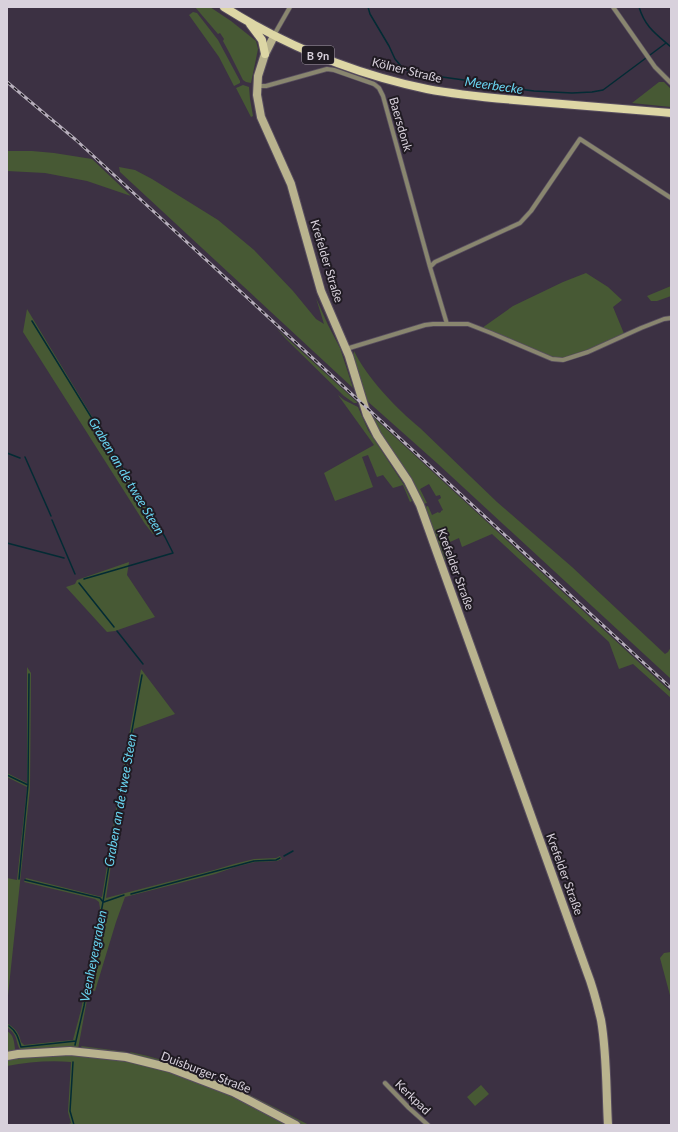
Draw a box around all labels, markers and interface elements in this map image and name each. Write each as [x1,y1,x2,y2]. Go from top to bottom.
road number: B 9n [302,46,334,64]
street label: Kölner Straße [371,54,443,86]
water label: Meerbecke [464,73,524,97]
street label: Baersdonk [386,95,416,154]
street label: Krefelder Straße [307,218,347,304]
water label: Graben an de twee Steen [85,414,169,538]
street label: Krefelder Straße [434,526,478,612]
water label: Graben an de twee Steen [100,732,140,868]
street label: Krefelder Straße [543,831,587,917]
water label: Veenheyergraben [76,909,110,1003]
street label: Duisburger Straße [159,1048,253,1096]
street label: Kerkpad [392,1076,434,1118]

